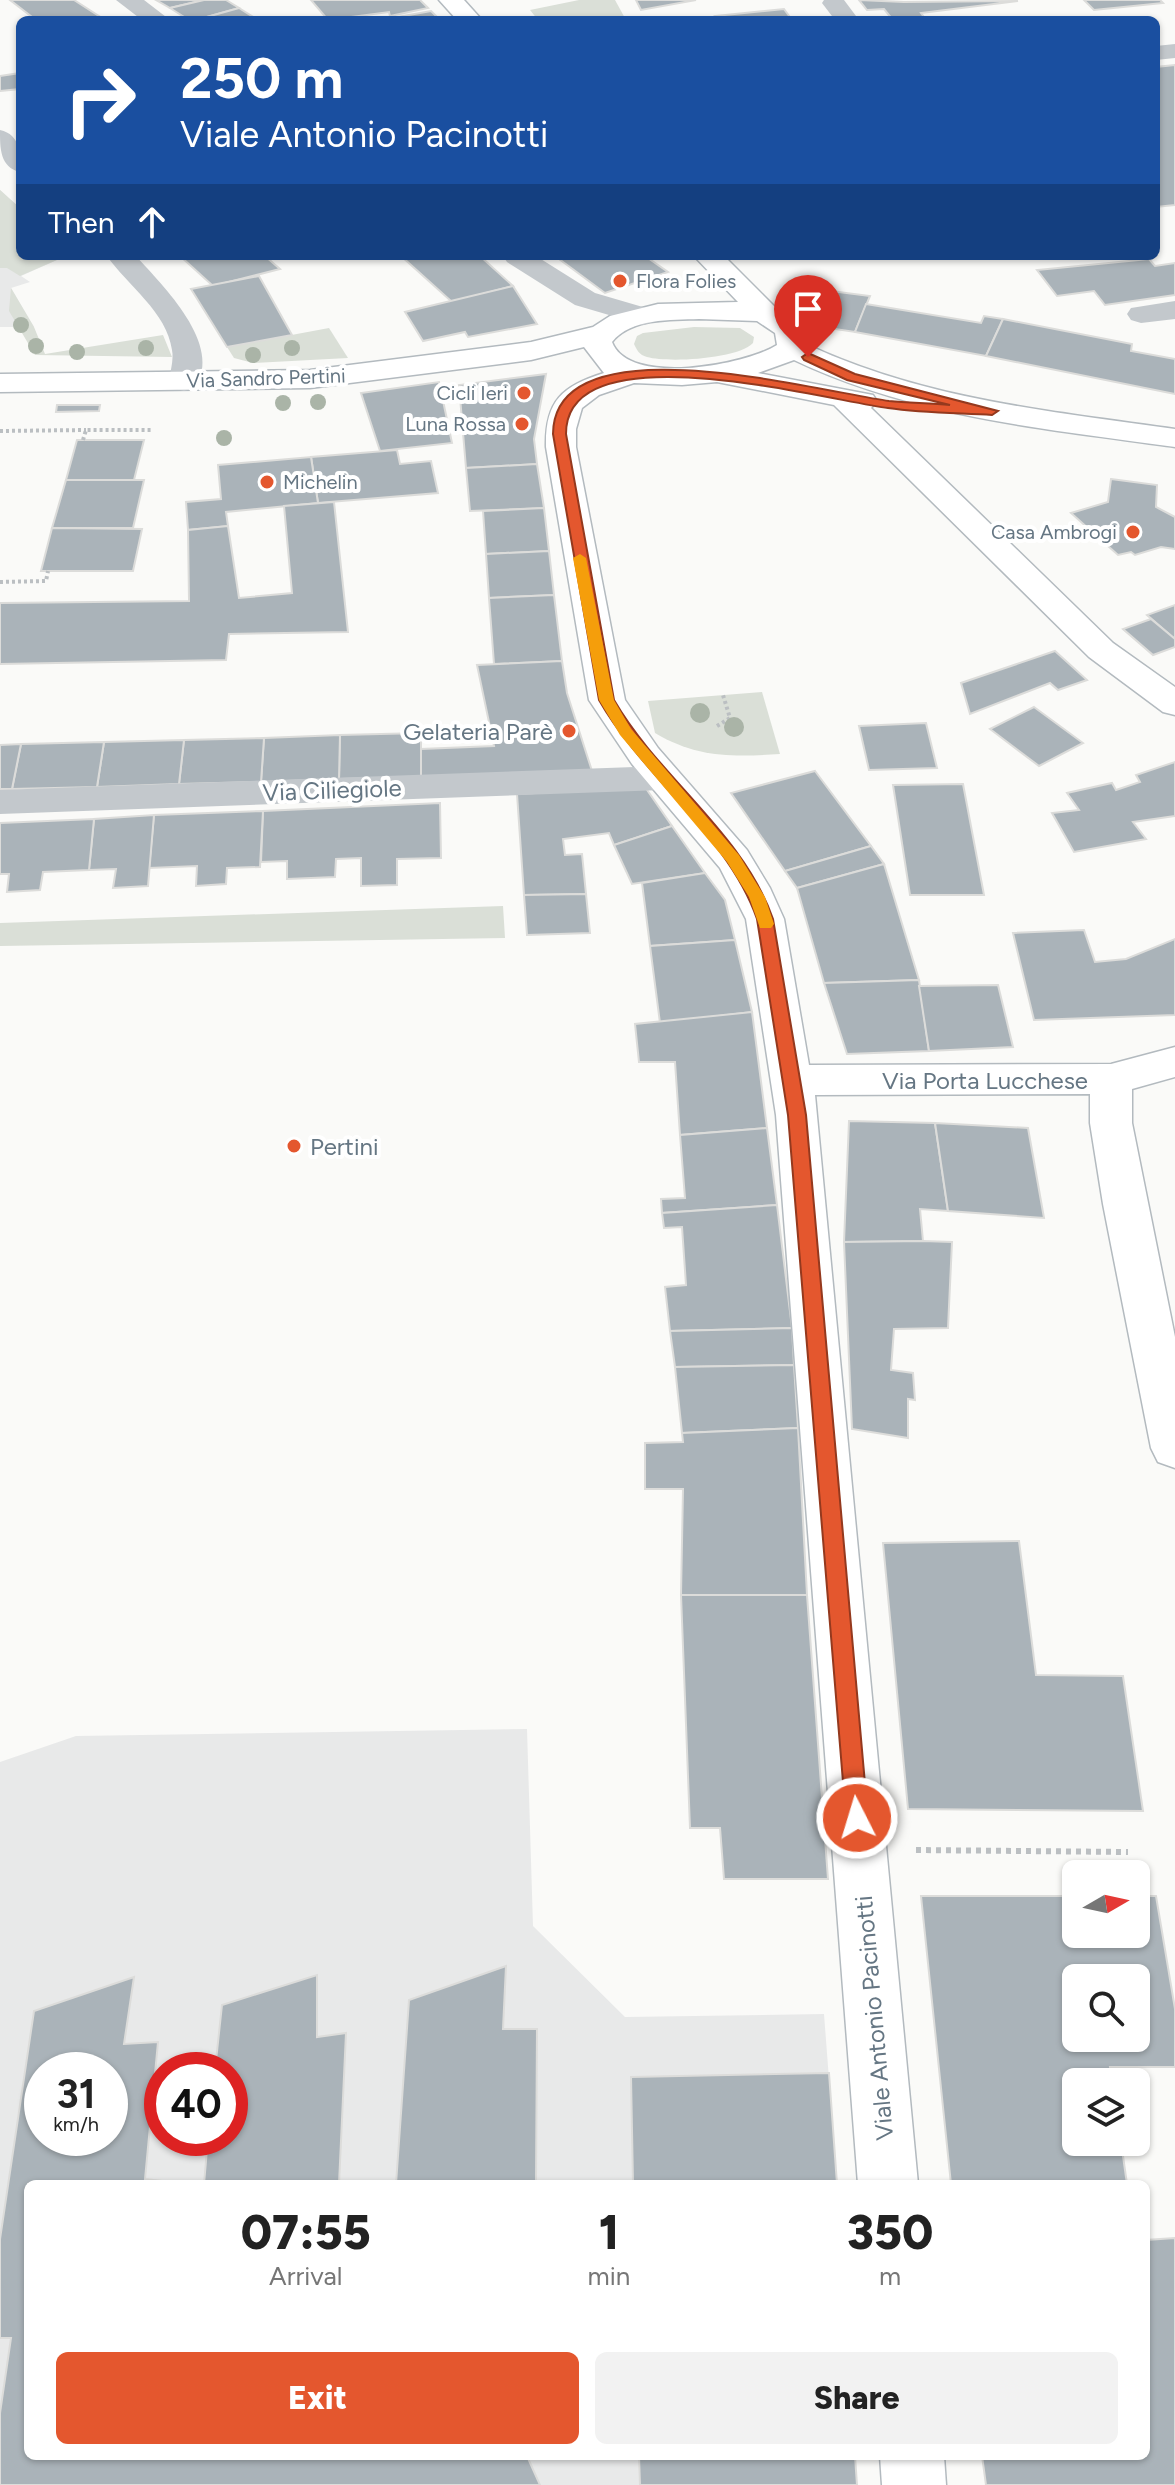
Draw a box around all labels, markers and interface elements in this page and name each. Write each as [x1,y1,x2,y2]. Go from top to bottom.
text: 250 m [180,45,343,112]
icon: right [48,48,152,152]
text: Viale Antonio Pacinotti [180,113,548,156]
icon: ahead [130,200,174,244]
text: Then [48,204,114,241]
place label: Flora Folies [636,269,736,293]
marker: Flora Folies [611,272,629,290]
pin [774,275,842,357]
icon: arrive [786,287,830,331]
street label: Via Sandro Pertini [186,363,346,393]
place label: Cicli Ieri [436,381,508,405]
marker: Cicli Ieri [515,384,533,402]
place label: Luna Rossa [405,412,506,436]
marker: Luna Rossa [513,415,531,433]
place label: Michelin [283,470,358,494]
marker: Michelin [258,473,276,491]
place label: Casa Ambrogi [991,520,1117,544]
marker: Casa Ambrogi [1124,523,1142,541]
place label: Gelateria Parè [403,717,553,746]
marker: Gelateria Parè [560,722,578,740]
street label: Via Ciliegiole [262,773,402,807]
street label: Via Porta Lucchese [882,1066,1088,1095]
place label: Pertini [310,1132,378,1161]
marker: Pertini [285,1137,303,1155]
position arrow [815,1776,899,1860]
north arrow [1062,1860,1150,1948]
map controls [1062,1860,1150,2156]
street label: Viale Antonio Pacinotti [849,1894,899,2142]
button: search [1062,1964,1150,2052]
speed limit sign: 40 [144,2052,248,2156]
button: layers [1062,2068,1150,2156]
text: 31 [56,2070,96,2118]
text: km/h [53,2112,99,2136]
text: 07:55 [241,2203,371,2261]
text: 1 [599,2203,619,2261]
text: 350 [847,2203,933,2261]
text: Arrival [269,2260,342,2292]
text: min [588,2260,630,2292]
text: m [879,2260,901,2292]
button: Exit [56,2352,579,2444]
button: Share [595,2352,1118,2444]

